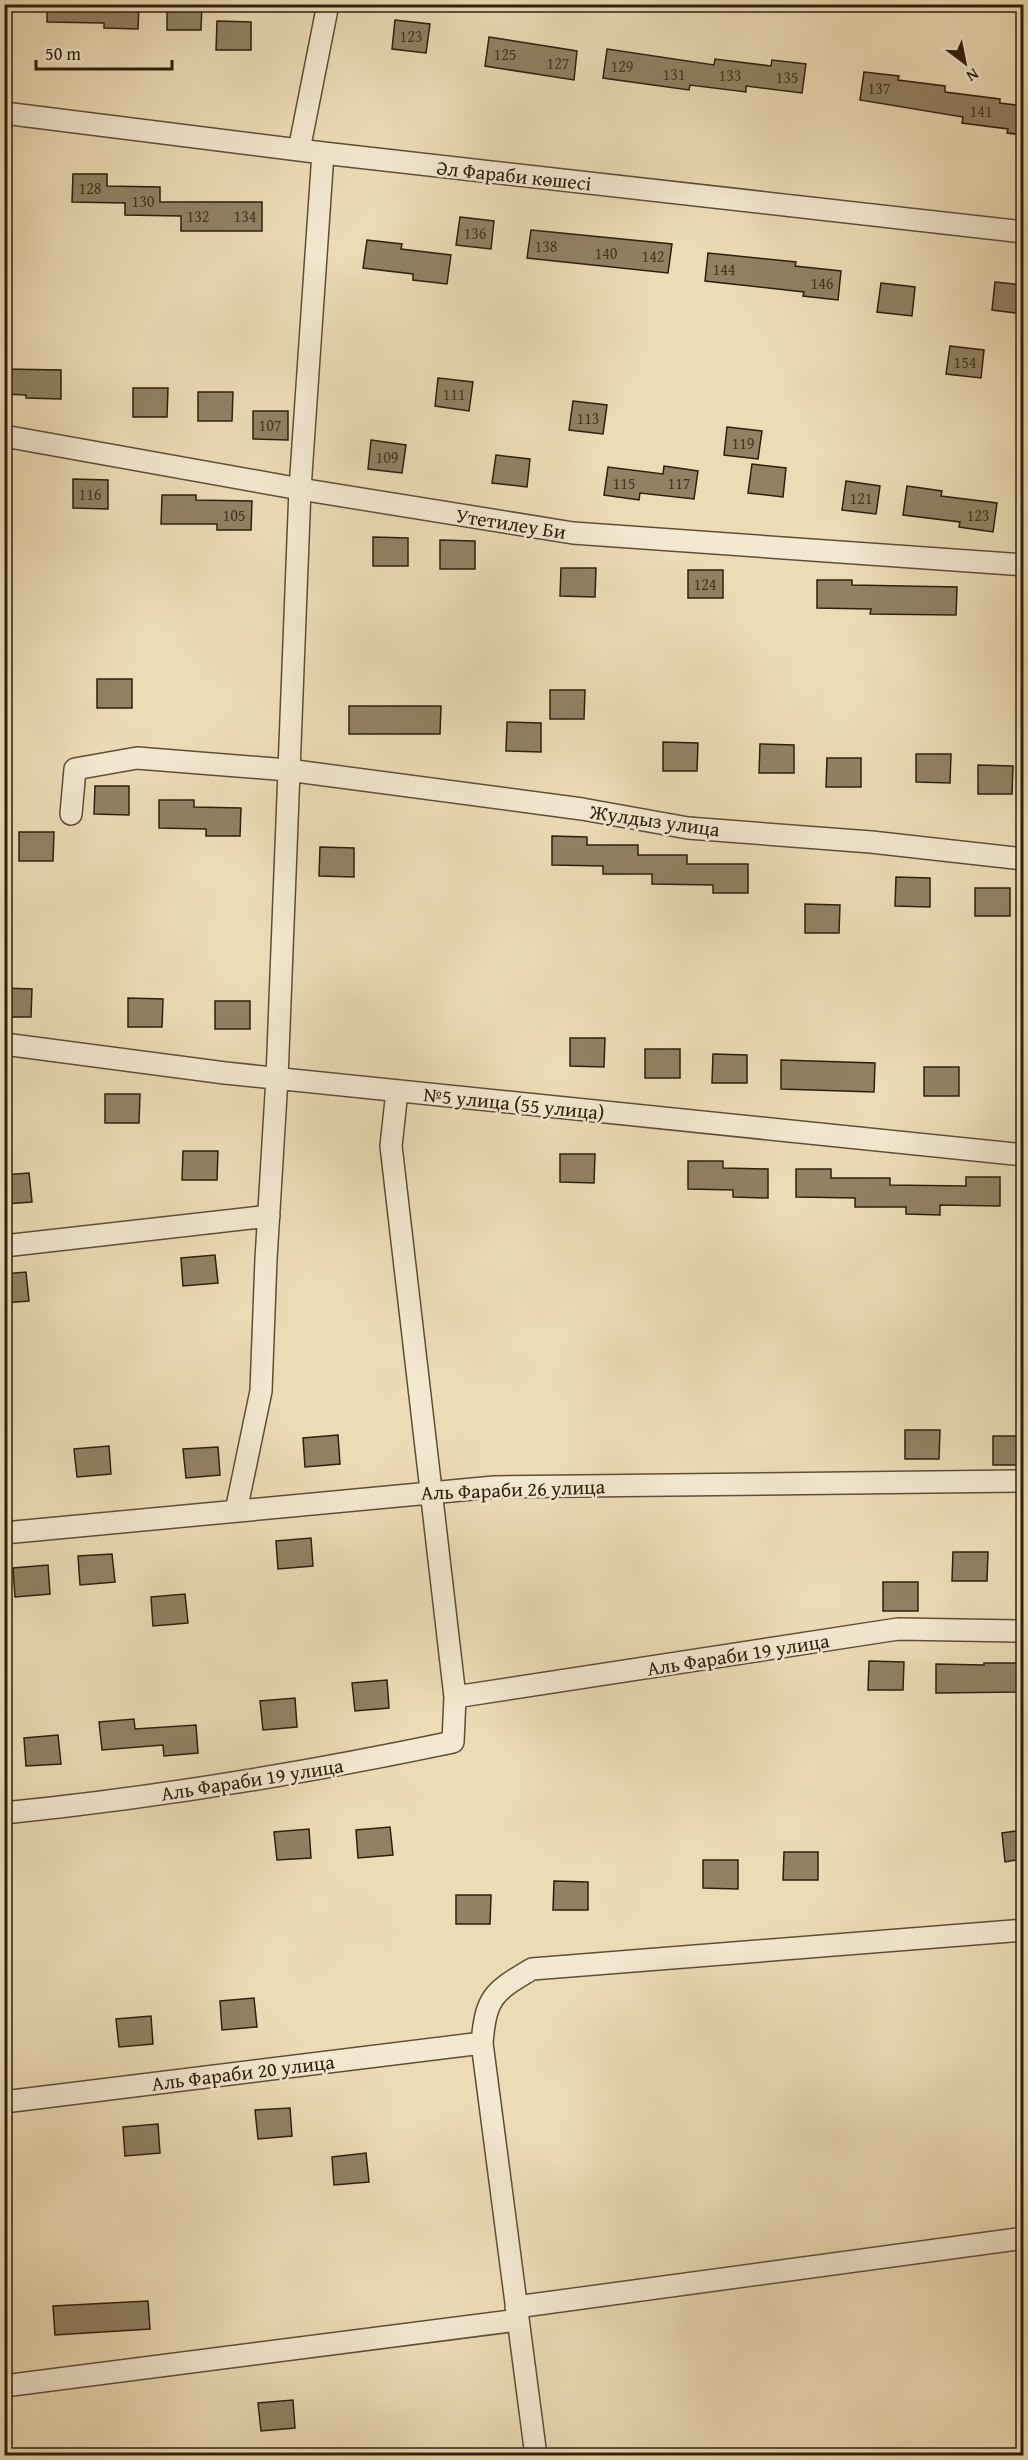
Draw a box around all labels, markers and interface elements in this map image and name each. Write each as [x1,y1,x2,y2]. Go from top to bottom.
house number: 123 [399,24,423,48]
scale bar [36,33,172,71]
north arrow [935,33,995,93]
text: 50 m [45,40,81,67]
house number: 125 [493,42,517,66]
house number: 127 [546,51,570,75]
house number: 129 [610,54,634,78]
house number: 131 [662,62,686,86]
house number: 133 [718,63,742,87]
text: N [962,63,984,89]
house number: 135 [775,65,799,89]
house number: 137 [867,76,891,100]
house number: 141 [969,99,993,123]
street label: Әл Фараби көшесі [435,152,593,198]
house number: 128 [78,176,102,200]
house number: 130 [131,189,155,213]
house number: 132 [186,204,210,228]
house number: 134 [233,204,257,228]
house number: 136 [463,221,487,245]
house number: 138 [534,234,558,258]
house number: 140 [594,241,618,265]
house number: 142 [641,244,665,268]
house number: 144 [712,257,736,281]
house number: 146 [810,271,834,295]
house number: 154 [953,350,977,374]
house number: 111 [442,382,466,406]
house number: 113 [576,406,600,430]
house number: 107 [258,413,282,437]
house number: 119 [731,431,755,455]
house number: 109 [375,445,399,469]
house number: 115 [612,471,636,495]
house number: 117 [667,471,691,495]
house number: 116 [78,482,102,506]
house number: 121 [849,486,873,510]
street label: Утетилеу Би [454,500,568,546]
house number: 105 [222,503,246,527]
house number: 123 [966,503,990,527]
house number: 124 [693,572,717,596]
street label: Жулдыз улица [587,796,722,844]
street label: №5 улица (55 улица) [422,1079,606,1127]
street label: Аль Фараби 26 улица [421,1471,606,1507]
street label: Аль Фараби 19 улица [645,1625,832,1683]
street label: Аль Фараби 19 улица [159,1750,346,1808]
street label: Аль Фараби 20 улица [150,2046,337,2098]

